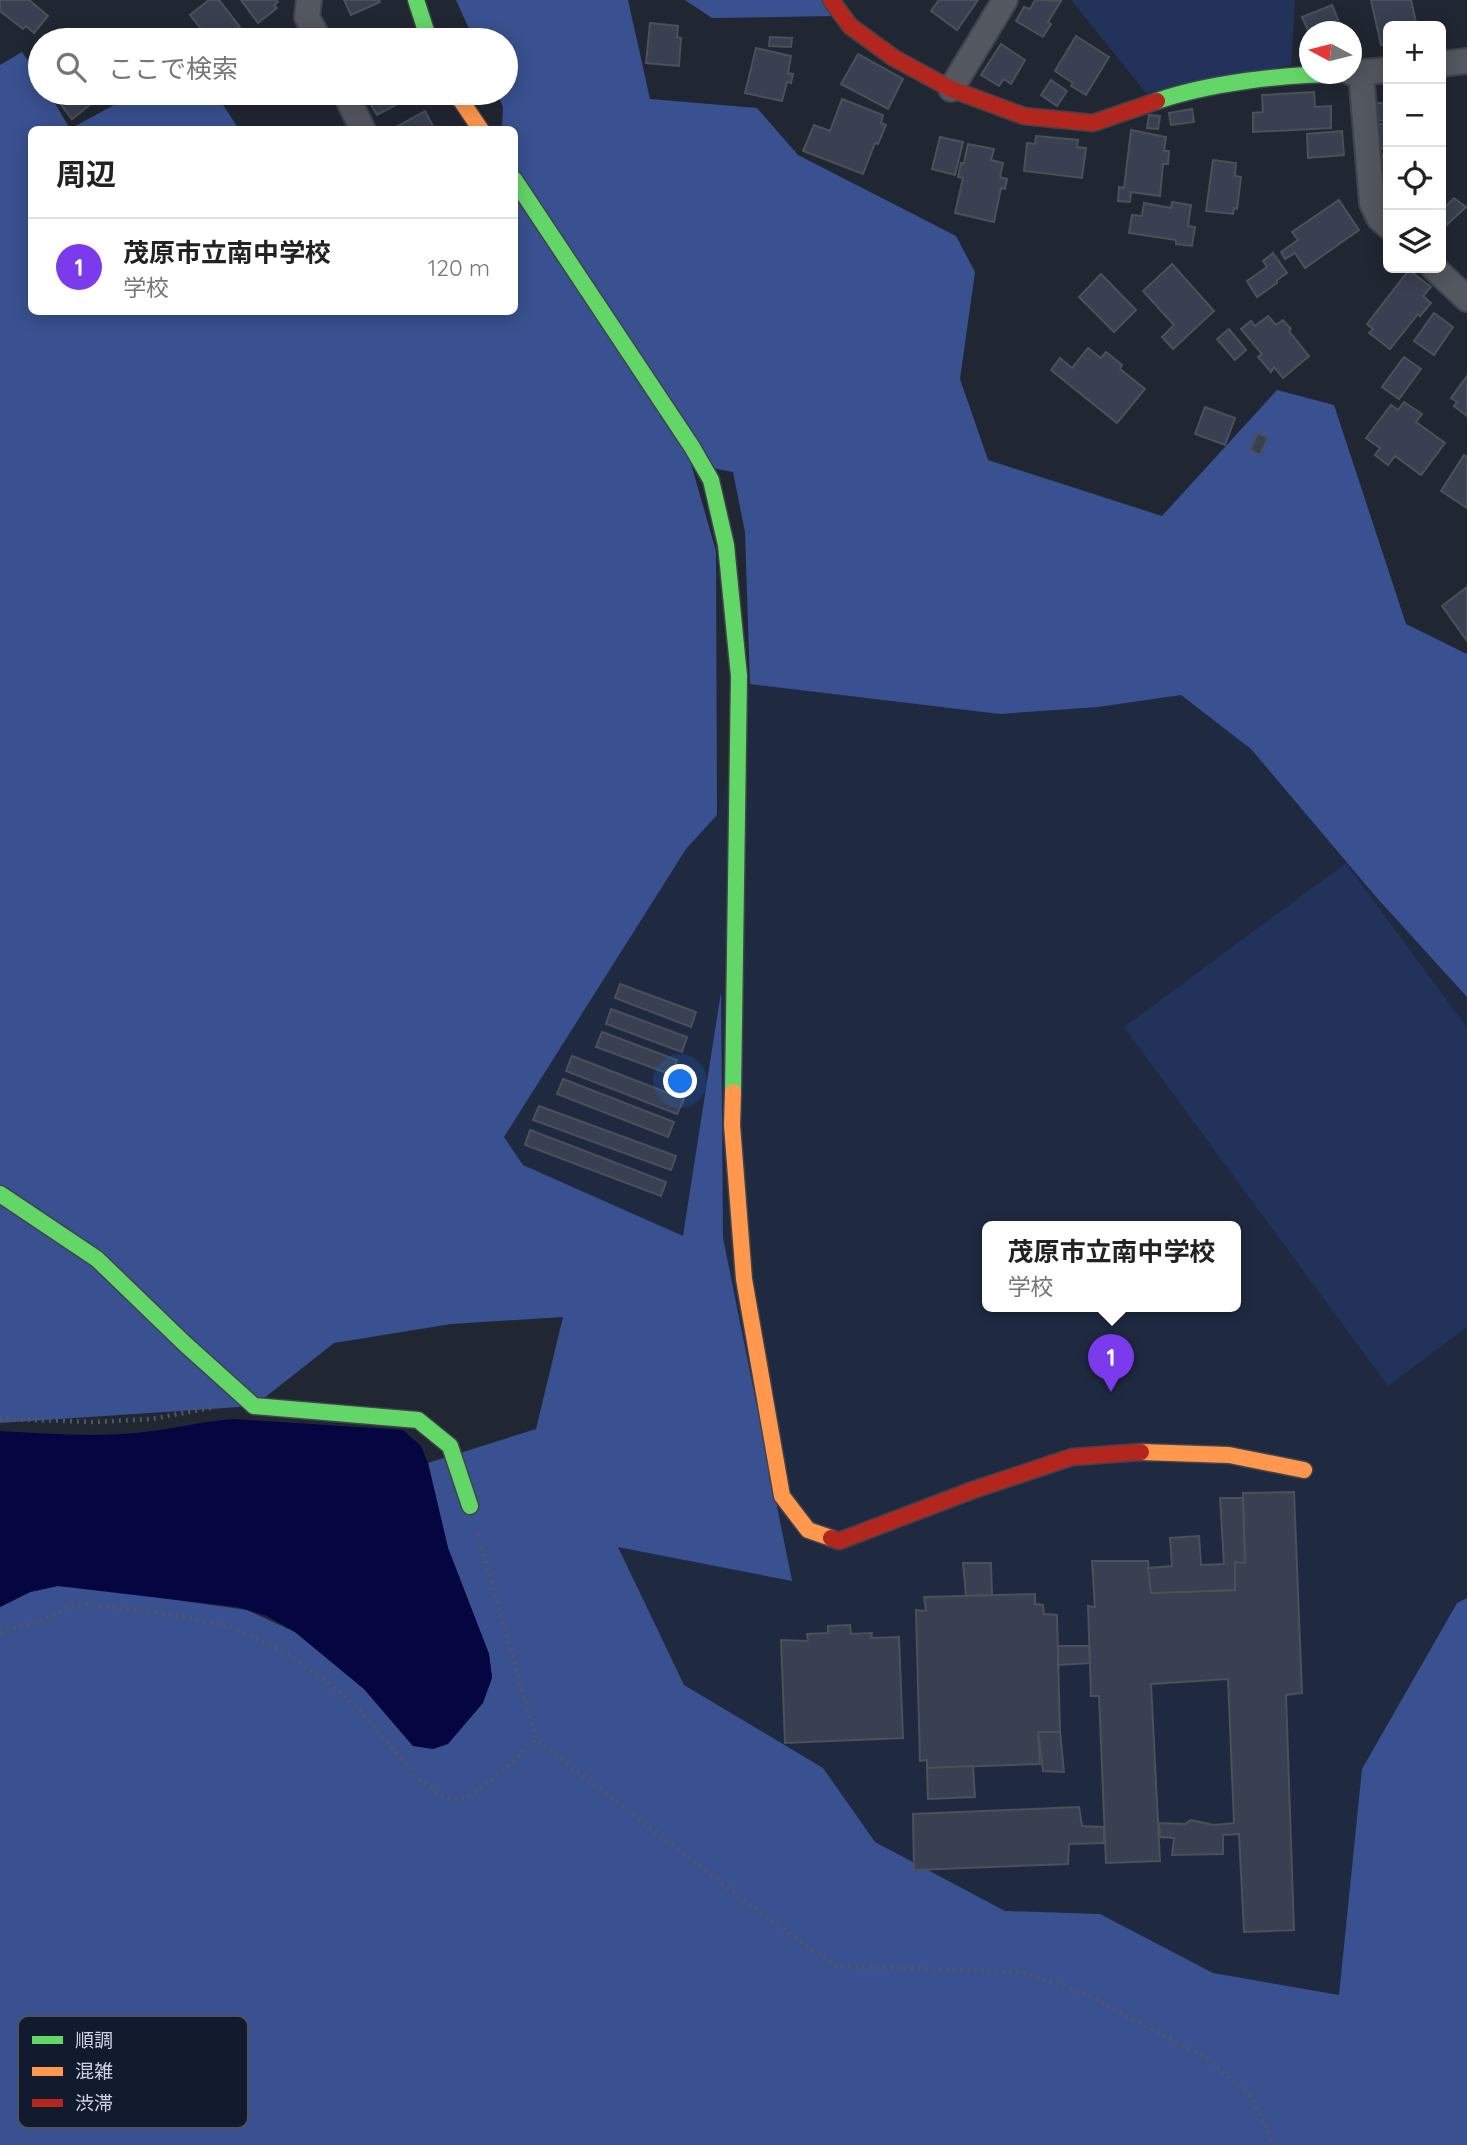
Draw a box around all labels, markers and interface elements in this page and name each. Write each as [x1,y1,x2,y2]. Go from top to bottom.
north arrow [1299,21,1362,84]
map controls [1383,21,1446,273]
button: + [1383,21,1446,84]
search box [28,28,518,105]
icon: search [52,48,90,86]
text: ここで検索 [108,52,238,85]
button: − [1383,84,1446,147]
button: locate [1383,147,1446,210]
text: 周辺 [56,155,116,193]
button: layers [1383,210,1446,273]
text: 茂原市立南中学校 [123,236,331,269]
text: 1 [75,253,83,282]
text: 120 m [428,253,490,282]
text: 学校 [123,273,169,302]
your location [663,1064,697,1098]
popup [982,1221,1241,1312]
text: 茂原市立南中学校 [1007,1235,1216,1268]
text: 学校 [1007,1272,1053,1301]
pin: 1 [1088,1334,1134,1392]
legend [18,2016,248,2128]
text: 順調 [75,2028,113,2052]
text: 混雑 [75,2059,113,2083]
text: 渋滞 [75,2091,113,2115]

